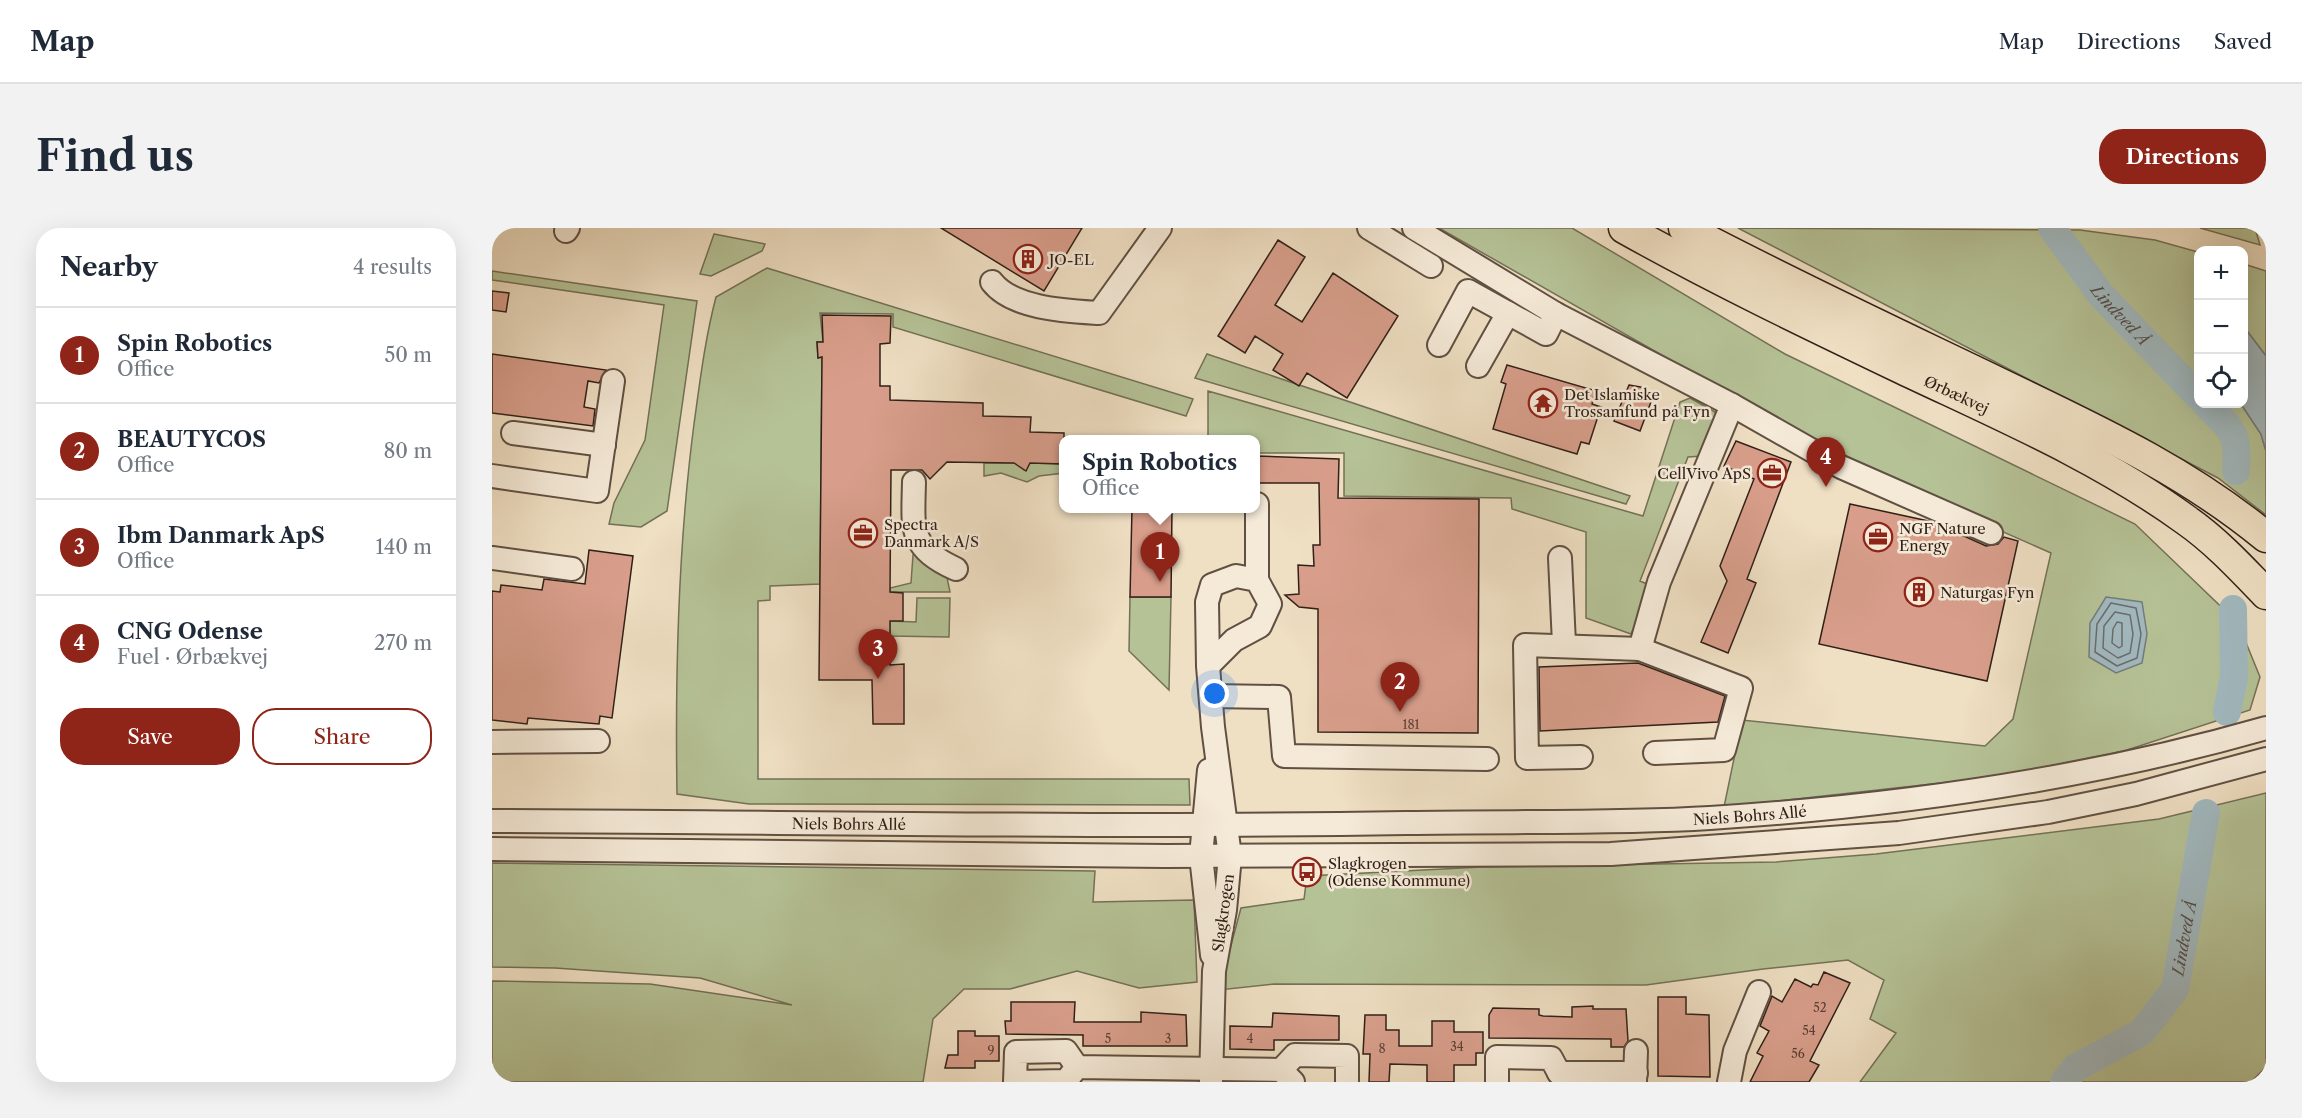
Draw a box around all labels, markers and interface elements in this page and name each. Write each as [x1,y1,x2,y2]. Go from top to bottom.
text: Map [30,24,94,58]
text: Map [1999,29,2044,54]
text: Directions [2077,29,2181,54]
text: Saved [2214,29,2272,54]
button: Directions [2099,129,2266,184]
text: Find us [36,130,194,182]
building icon: JO-EL [1012,243,1044,275]
map controls [2194,246,2248,408]
button: + [2194,246,2248,300]
place label: JO-EL [1047,250,1094,269]
text: Nearby [60,251,158,283]
text: 4 results [353,255,432,279]
water label: Lindved Å [2086,279,2154,350]
button: − [2194,300,2248,354]
text: Spin Robotics [117,330,272,357]
text: 1 [75,343,84,367]
text: 50 m [385,343,432,367]
button: locate [2194,354,2248,408]
text: Office [117,357,175,381]
street label: Ørbækvej [1921,371,1992,417]
place label: Det Islamiske Trossamfund på Fyn [1564,385,1711,421]
temple icon: Det Islamiske Trossamfund på Fyn [1527,387,1559,419]
text: BEAUTYCOS [117,426,266,453]
popup [1059,435,1260,513]
pin: 4 [1806,438,1846,487]
text: 2 [74,439,85,463]
text: 80 m [384,439,432,463]
text: Spin Robotics [1082,449,1237,476]
text: Office [117,453,175,477]
office icon: CellVivo ApS [1756,457,1788,489]
place label: CellVivo ApS [1657,464,1751,483]
text: Office [1082,476,1139,500]
place label: Spectra Danmark A/S [884,515,979,551]
office icon: Spectra Danmark A/S [847,517,879,549]
place label: NGF Nature Energy [1899,519,1986,555]
office icon: NGF Nature Energy [1862,521,1894,553]
text: Ibm Danmark ApS [117,522,325,549]
pin: 1 [1140,532,1180,582]
text: 3 [74,535,85,559]
text: 140 m [375,535,432,559]
text: Office [117,549,175,573]
building icon: Naturgas Fyn [1903,576,1935,608]
place label: Naturgas Fyn [1940,583,2035,602]
text: CNG Odense [117,618,263,645]
pin: 3 [858,630,898,679]
text: 4 [74,631,85,655]
text: 270 m [374,631,432,655]
text: Fuel · Ørbækvej [117,645,268,669]
pin: 2 [1380,662,1420,712]
your location [1200,679,1229,708]
button: Save [60,708,240,765]
button: Share [252,708,432,765]
house number: 181 [1402,717,1420,732]
street label: Niels Bohrs Allé [1692,801,1808,828]
street label: Niels Bohrs Allé [792,814,906,833]
place label: Slagkrogen (Odense Kommune) [1328,854,1470,890]
bus stop icon: Slagkrogen (Odense Kommune) [1291,856,1323,888]
street label: Slagkrogen [1208,872,1238,953]
water label: Lindved Å [2167,898,2200,979]
house number: 52 [1813,1000,1827,1015]
house number: 54 [1802,1023,1816,1038]
house number: 5 [1105,1031,1111,1046]
house number: 3 [1165,1031,1171,1046]
house number: 4 [1247,1031,1254,1046]
house number: 34 [1450,1039,1464,1054]
house number: 8 [1378,1041,1386,1056]
house number: 9 [987,1043,995,1058]
house number: 56 [1791,1046,1805,1061]

